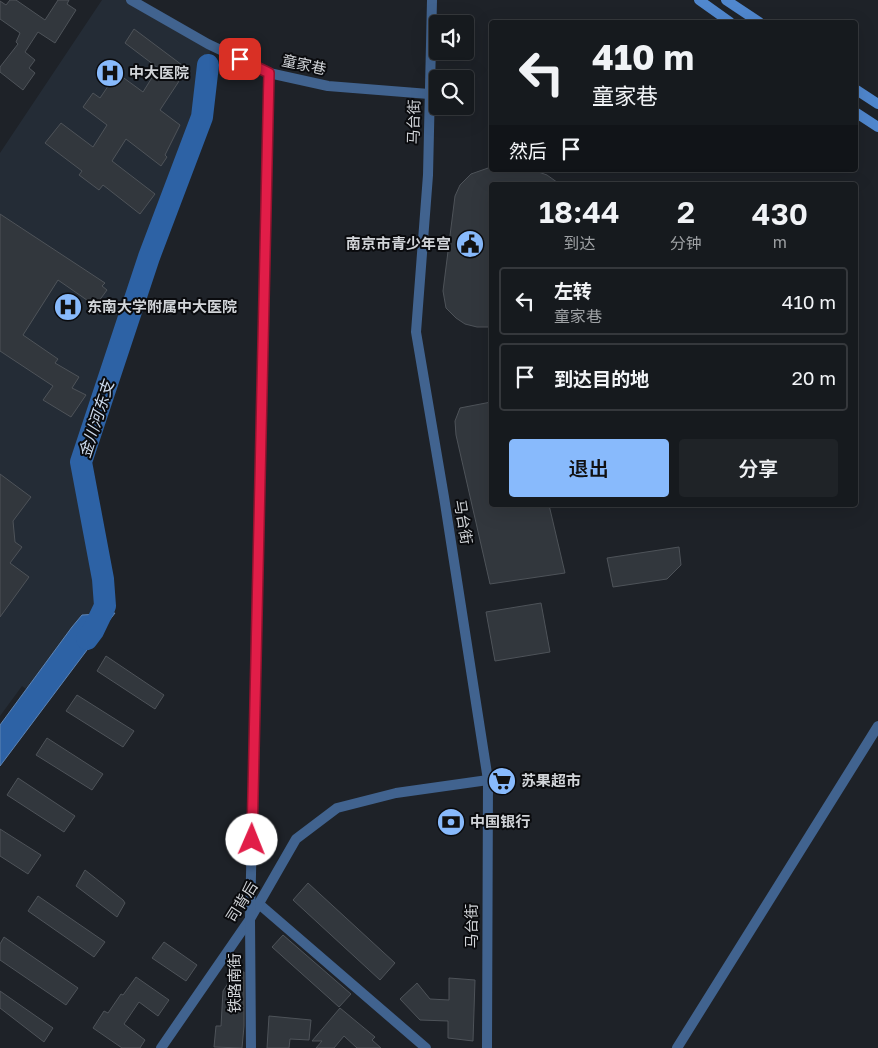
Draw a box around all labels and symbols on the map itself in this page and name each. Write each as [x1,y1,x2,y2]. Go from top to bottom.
pin [219,38,261,80]
street label: 童家巷 [280,51,328,78]
hospital icon: 中大医院 [95,58,125,88]
place label: 中大医院 [129,63,189,81]
street label: 马台街 [404,99,422,145]
public building icon: 南京市青少年宫 [455,229,485,259]
place label: 南京市青少年宫 [346,234,451,252]
hospital icon: 东南大学附属中大医院 [53,292,83,322]
place label: 东南大学附属中大医院 [87,297,237,315]
water label: 金川河东支 [74,376,118,460]
street label: 马台街 [452,498,476,545]
supermarket icon: 苏果超市 [487,766,517,796]
place label: 苏果超市 [521,771,581,789]
bank icon: 中国银行 [436,807,466,837]
place label: 中国银行 [470,812,530,830]
position arrow [225,813,277,865]
street label: 司背后 [222,878,261,925]
street label: 马台街 [462,903,480,949]
street label: 铁路南街 [225,953,243,1013]

